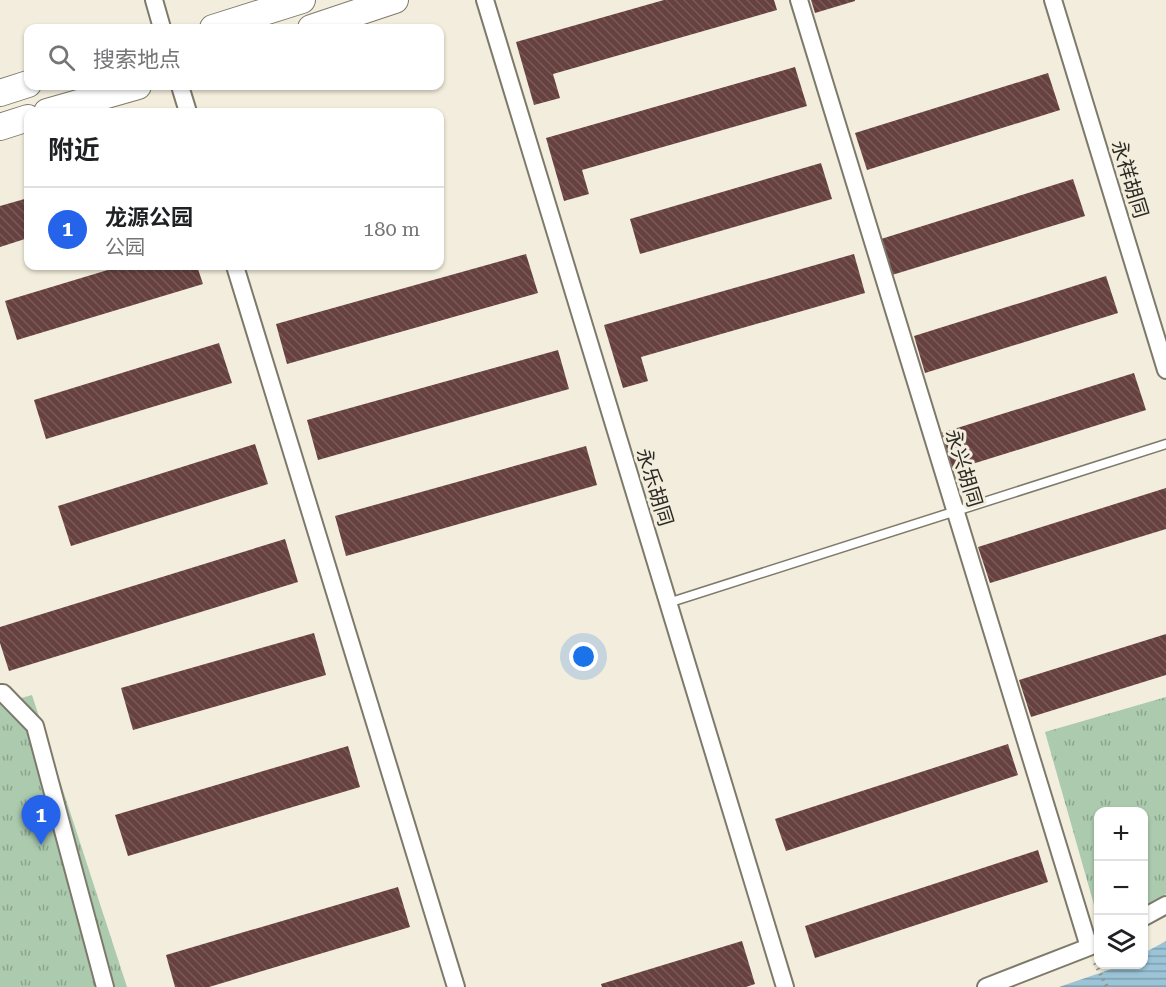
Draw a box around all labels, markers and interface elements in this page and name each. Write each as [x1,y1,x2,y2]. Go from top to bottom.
search box [24,24,444,90]
icon: search [45,41,78,74]
text: 搜索地点 [93,47,181,72]
text: 附近 [48,135,100,165]
street label: 永祥胡同 [1107,137,1153,221]
text: 龙源公园 [105,205,193,230]
text: 1 [62,217,73,241]
text: 180 m [363,217,420,241]
text: 公园 [105,235,145,259]
street label: 永兴胡同 [941,426,987,510]
street label: 永乐胡同 [632,445,678,529]
your location [569,642,598,671]
pin: 1 [22,796,60,845]
map controls [1094,807,1148,969]
button: + [1094,807,1148,861]
button: − [1094,861,1148,915]
button: layers [1094,915,1148,969]

